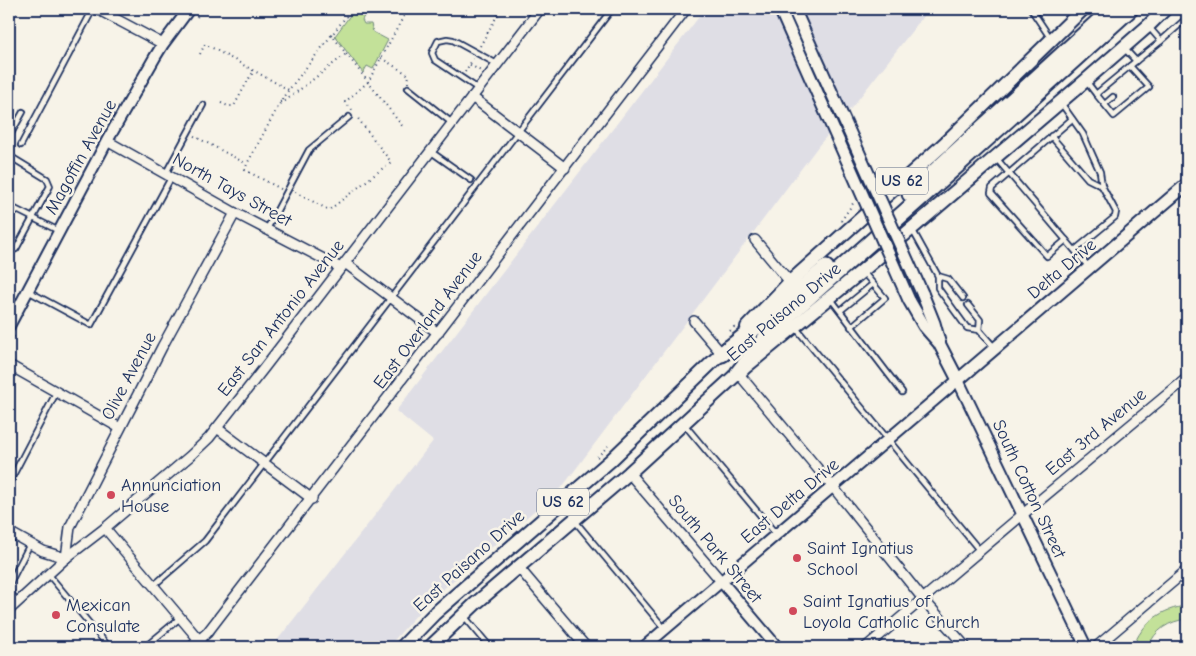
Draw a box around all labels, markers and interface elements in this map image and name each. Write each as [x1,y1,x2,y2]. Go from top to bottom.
street label: Magoffin Avenue [41,96,121,218]
street label: North Tays Street [169,149,296,232]
road number: US 62 [876,168,928,195]
street label: Delta Drive [1023,234,1101,304]
street label: East San Antonio Avenue [213,236,349,400]
street label: East Overland Avenue [369,247,487,393]
street label: East Paisano Drive [723,258,845,366]
street label: Olive Avenue [97,328,161,424]
street label: East 3rd Avenue [1041,384,1151,480]
street label: South Cotton Street [988,416,1071,562]
street label: East Delta Drive [737,454,843,548]
place label: Annunciation House [121,475,221,517]
road number: US 62 [537,488,589,516]
marker: Annunciation House [105,489,117,501]
street label: South Park Street [664,491,767,608]
street label: East Paisano Drive [409,506,529,616]
place label: Saint Ignatius School [807,538,913,580]
marker: Saint Ignatius School [791,552,803,564]
place label: Saint Ignatius of Loyola Catholic Church [803,591,980,633]
place label: Mexican Consulate [66,595,140,637]
marker: Saint Ignatius of Loyola Catholic Church [787,605,799,617]
marker: Mexican Consulate [50,609,62,621]

